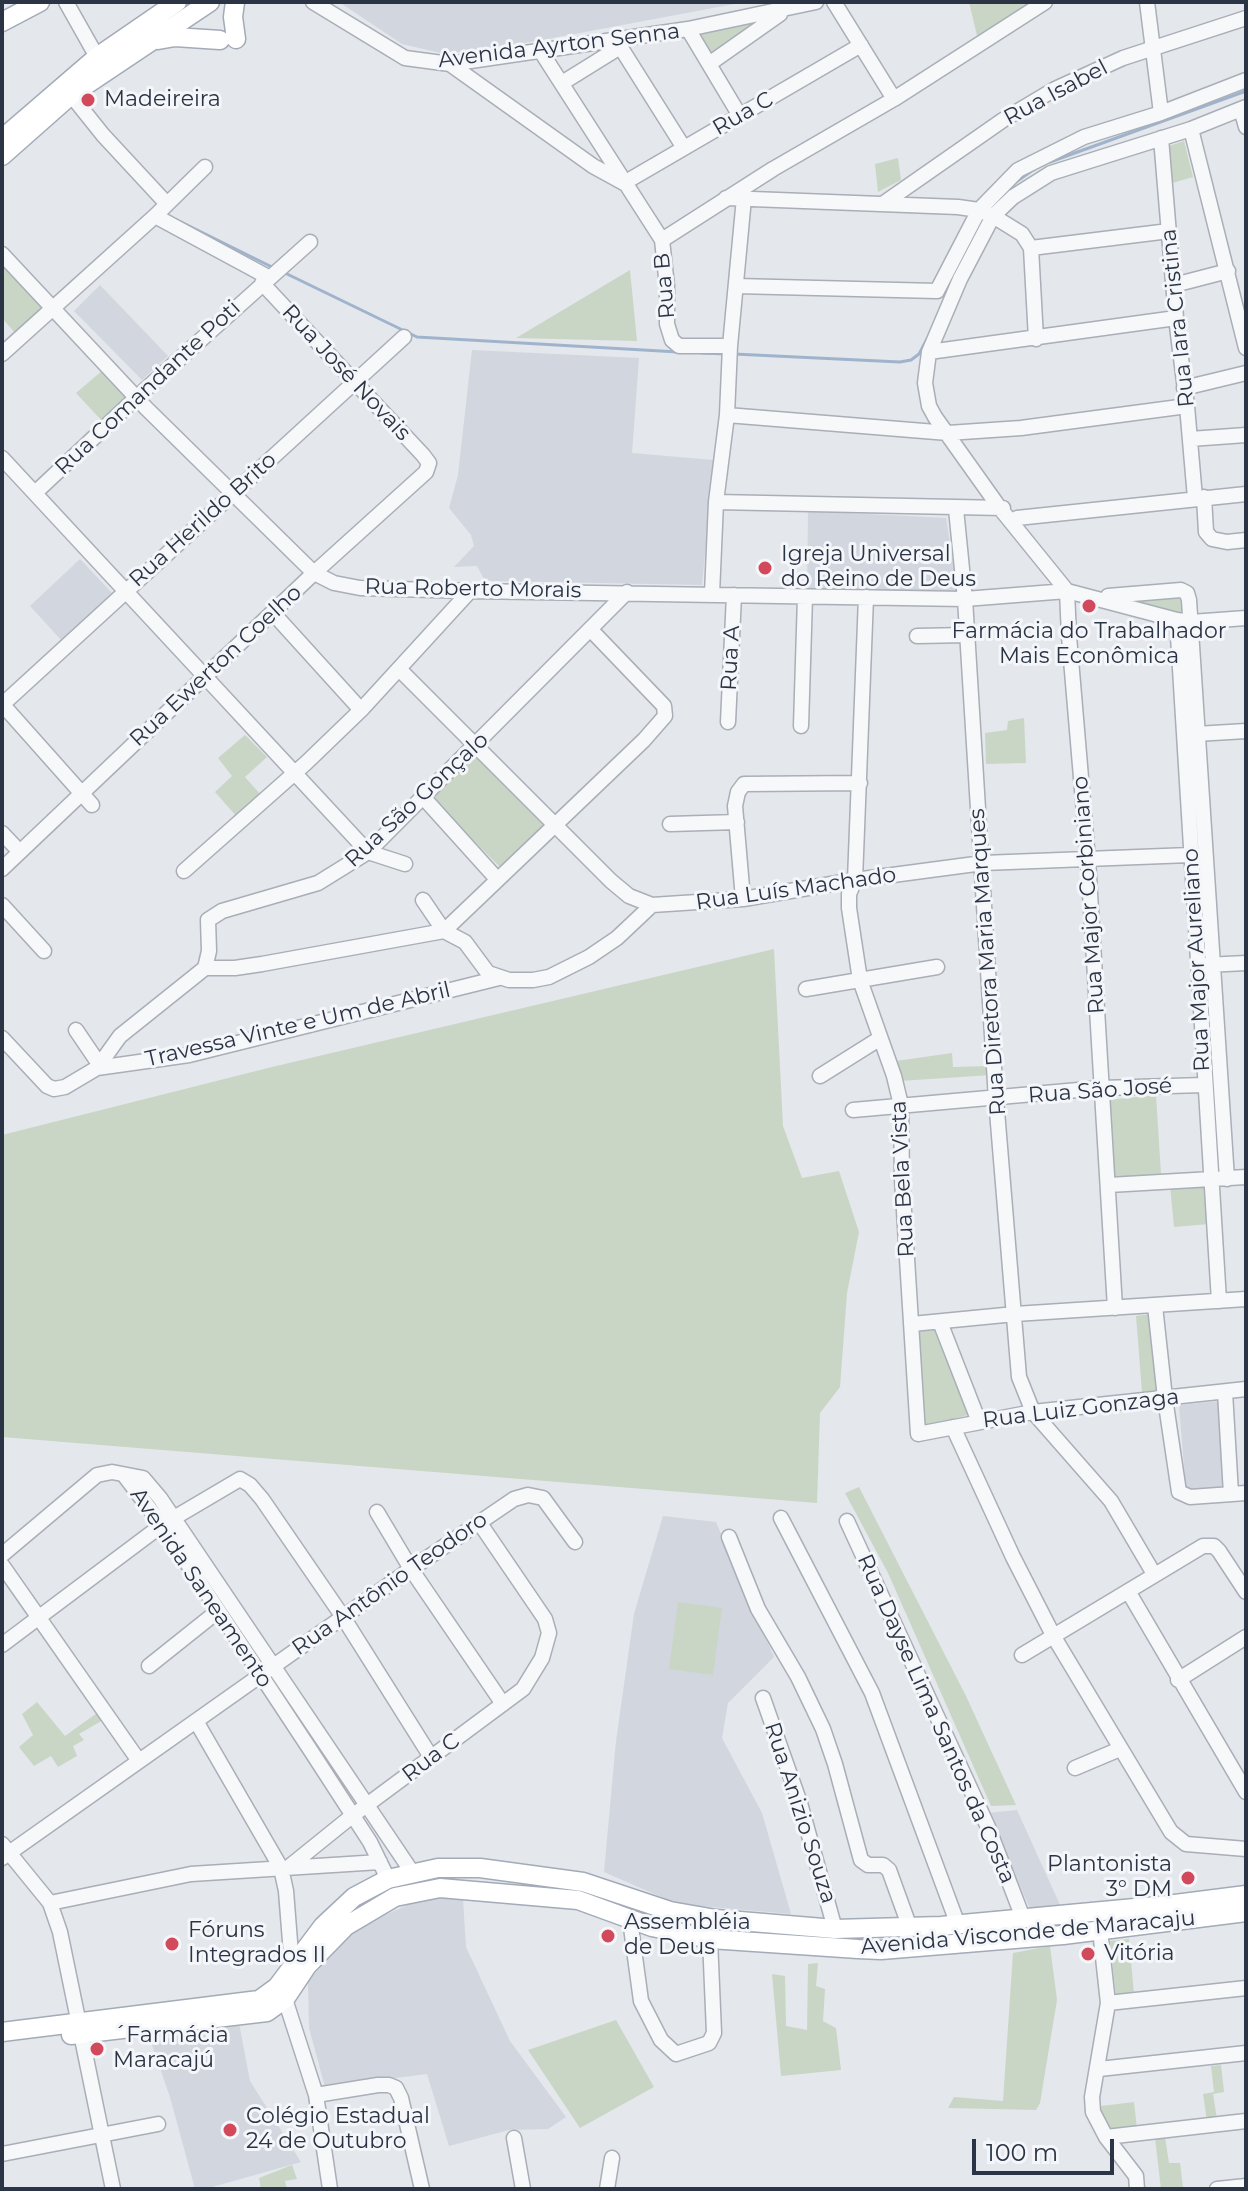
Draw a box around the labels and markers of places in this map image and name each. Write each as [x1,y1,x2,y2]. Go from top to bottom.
place label: Madeireira [104,87,221,113]
marker: Madeireira [79,91,97,109]
place label: Igreja Universal do Reino de Deus [781,542,976,594]
marker: Igreja Universal do Reino de Deus [756,559,774,577]
marker: Farmácia do Trabalhador Mais Econômica [1080,597,1098,615]
place label: Farmácia do Trabalhador Mais Econômica [951,619,1227,670]
place label: Plantonista 3° DM [1047,1852,1172,1904]
marker: Plantonista 3° DM [1179,1869,1197,1887]
place label: Assembléia de Deus [624,1910,751,1962]
place label: Fóruns Integrados II [188,1918,326,1970]
marker: Assembléia de Deus [599,1927,617,1945]
marker: Fóruns Integrados II [163,1935,181,1953]
place label: Vitória [1104,1941,1175,1967]
marker: Vitória [1079,1945,1097,1963]
place label: ´Farmácia Maracajú [113,2023,229,2074]
marker: ´Farmácia Maracajú [88,2040,106,2058]
place label: Colégio Estadual 24 de Outubro [246,2104,430,2156]
marker: Colégio Estadual 24 de Outubro [221,2121,239,2139]

